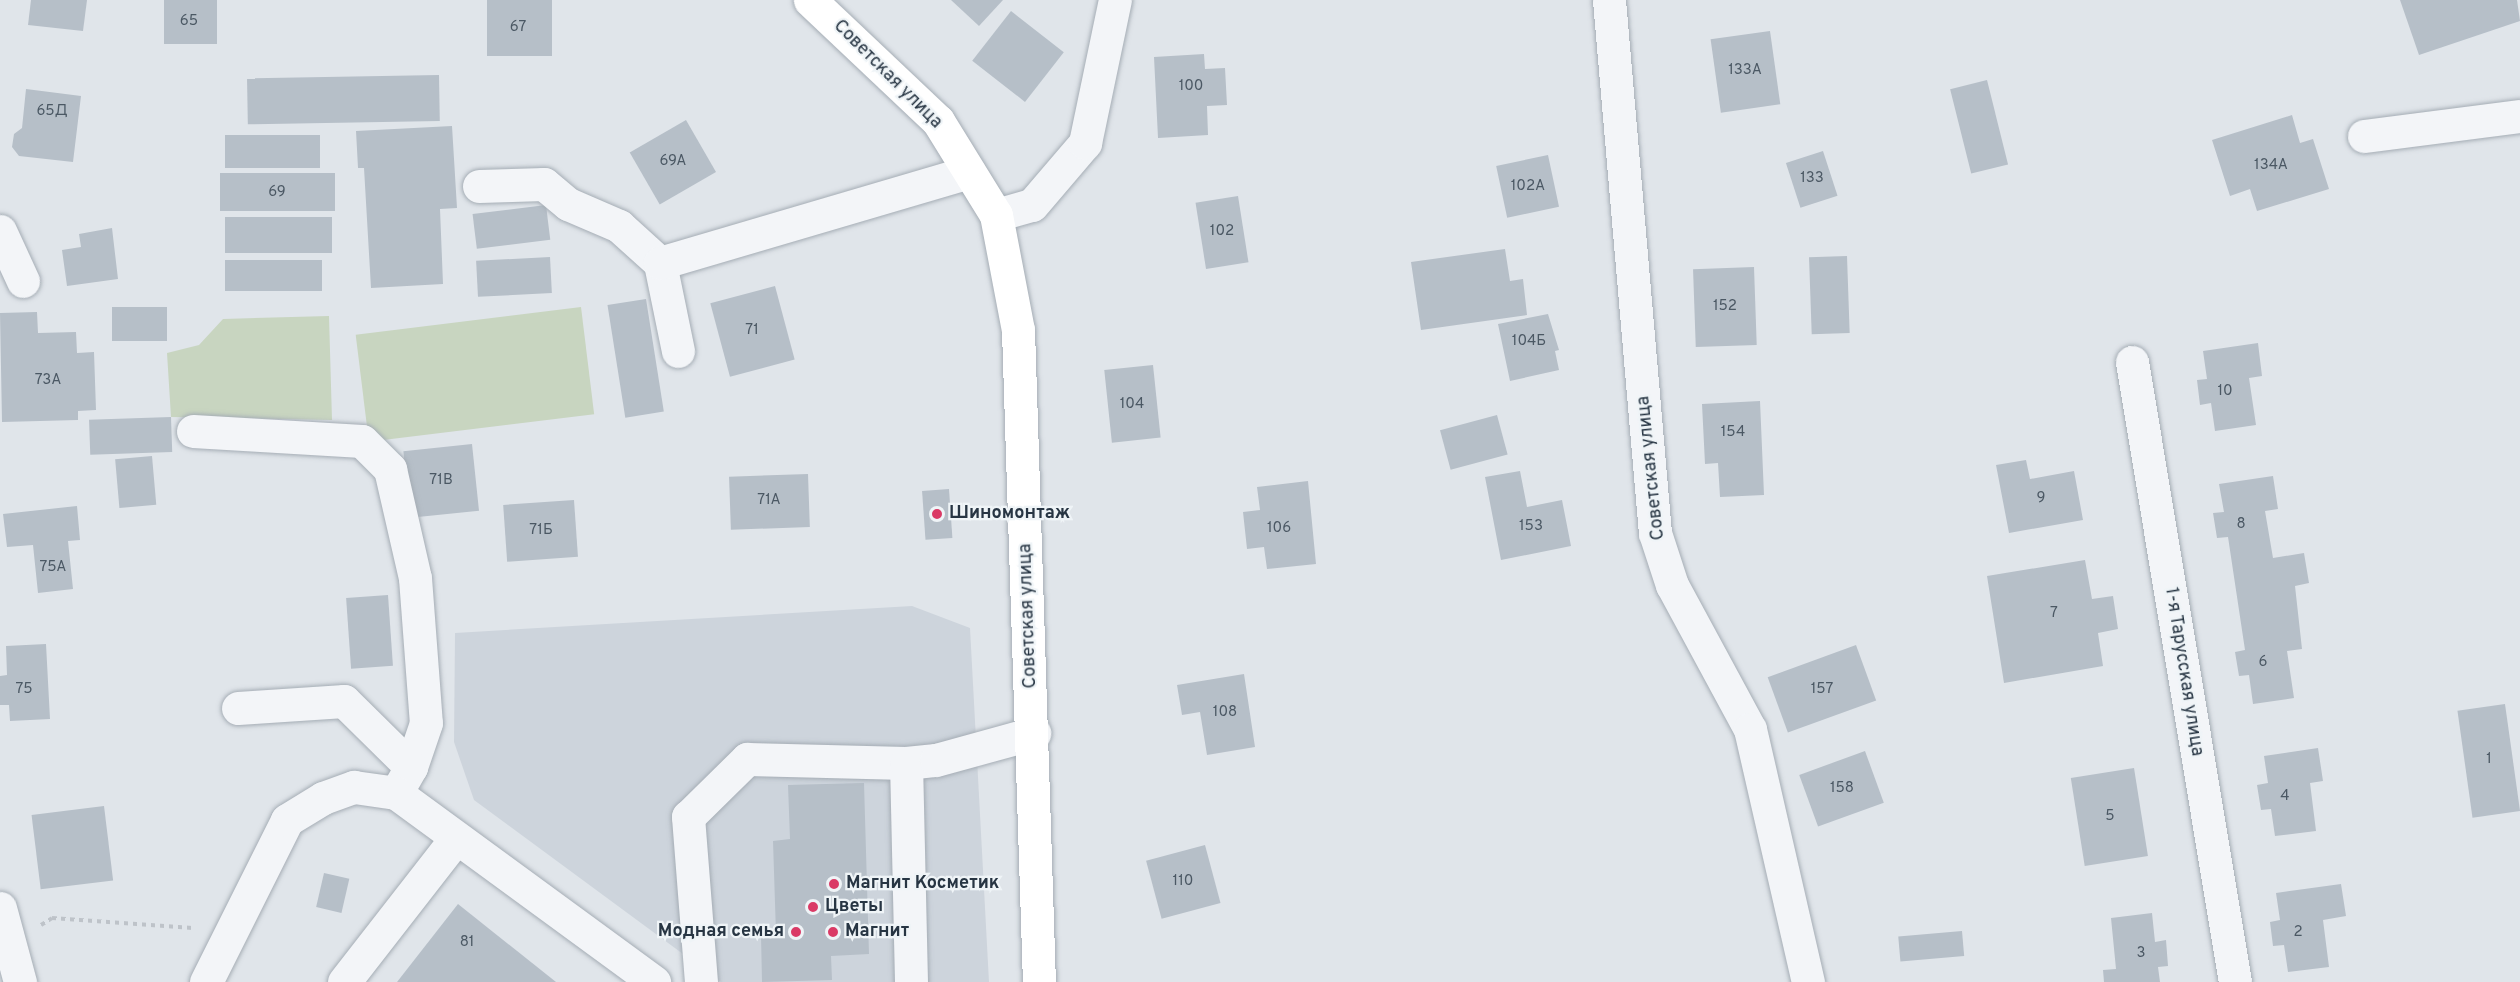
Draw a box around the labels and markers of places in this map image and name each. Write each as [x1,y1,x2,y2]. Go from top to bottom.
place label: Шиномонтаж [949,503,1070,525]
marker: Шиномонтаж [930,507,944,521]
place label: Магнит Косметик [846,873,999,895]
marker: Магнит Косметик [827,877,841,891]
place label: Цветы [825,896,883,918]
marker: Цветы [806,900,820,914]
place label: Модная семья [658,921,784,943]
place label: Магнит [845,921,909,943]
marker: Модная семья [789,925,803,939]
marker: Магнит [826,925,840,939]

